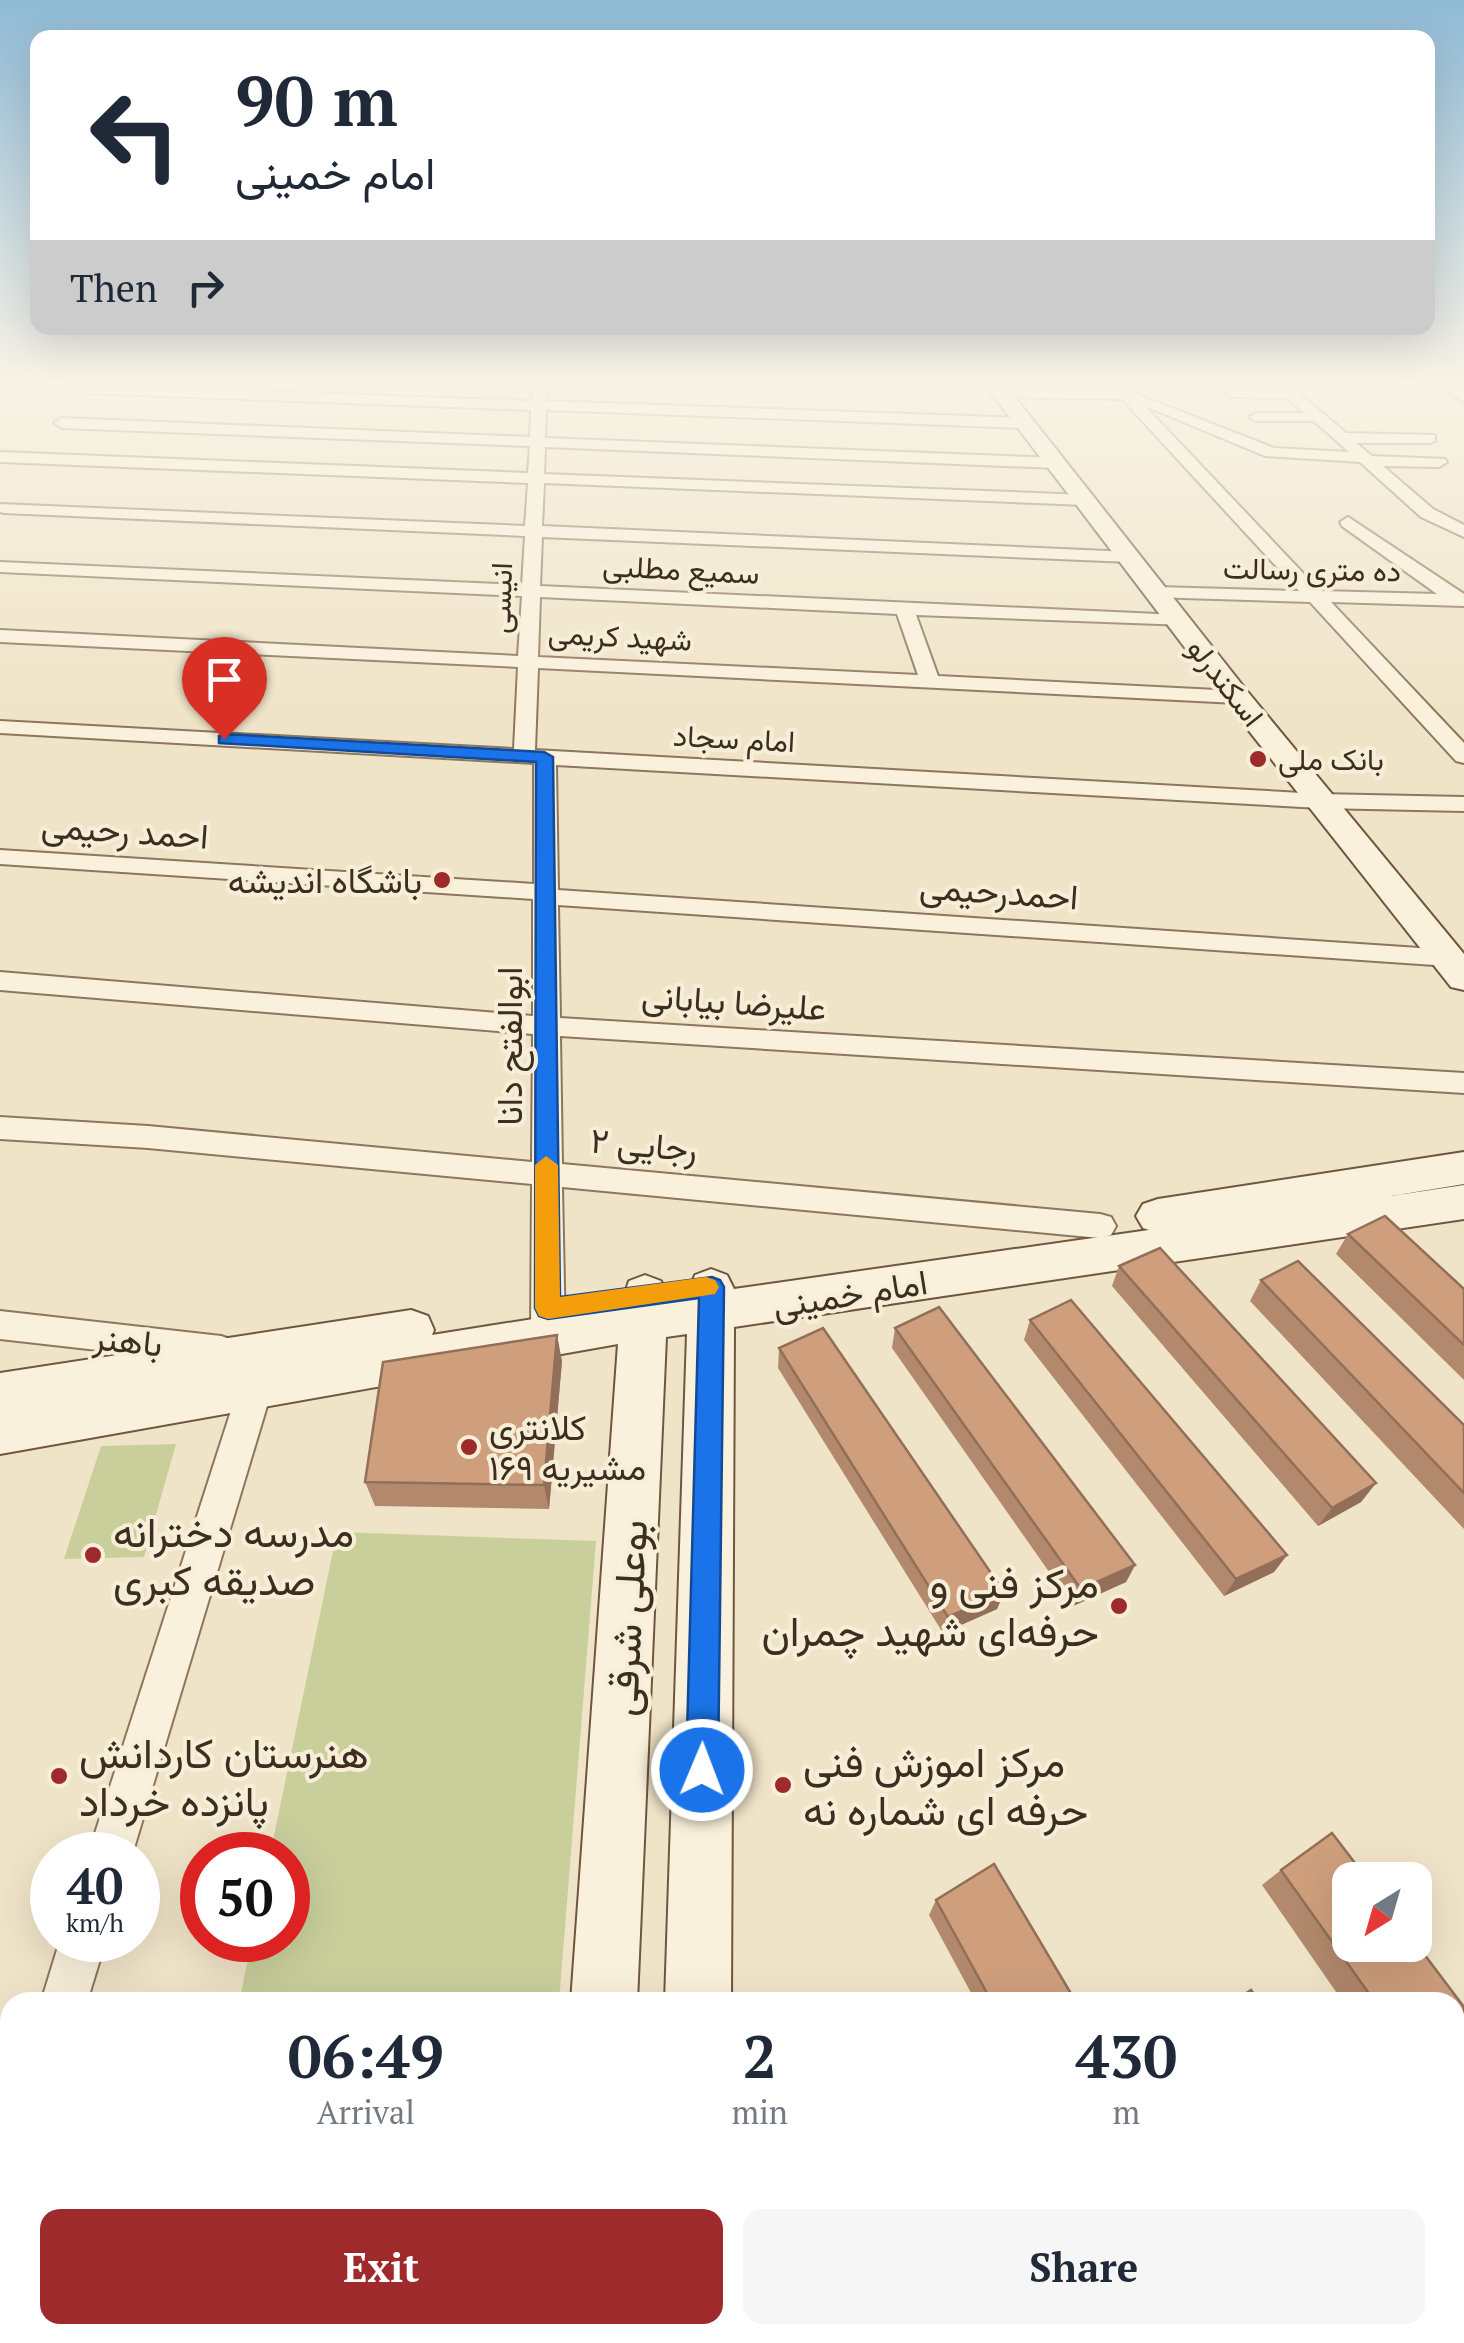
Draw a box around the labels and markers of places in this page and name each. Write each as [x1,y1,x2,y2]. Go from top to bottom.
pin [182,637,267,740]
place label: بانک ملی [1278,739,1384,779]
marker: بانک ملی [1247,748,1269,770]
place label: باشگاه اندیشه [228,857,422,903]
marker: باشگاه اندیشه [431,869,453,891]
place label: کلانتری ۱۶۹ مشیریه [489,1404,646,1490]
marker: کلانتری ۱۶۹ مشیریه [458,1436,480,1458]
place label: مدرسه دخترانه صدیقه کبری [113,1503,354,1607]
marker: مدرسه دخترانه صدیقه کبری [82,1544,104,1566]
place label: مرکز فنی و حرفه‌ای شهید چمران [761,1554,1099,1660]
marker: مرکز فنی و حرفه‌ای شهید چمران [1108,1595,1130,1617]
place label: هنرستان کاردانش پانزده خرداد [79,1724,369,1830]
place label: مرکز اموزش فنی حرفه ای شماره نه [803,1733,1088,1837]
marker: هنرستان کاردانش پانزده خرداد [48,1765,70,1787]
marker: مرکز اموزش فنی حرفه ای شماره نه [772,1774,794,1796]

